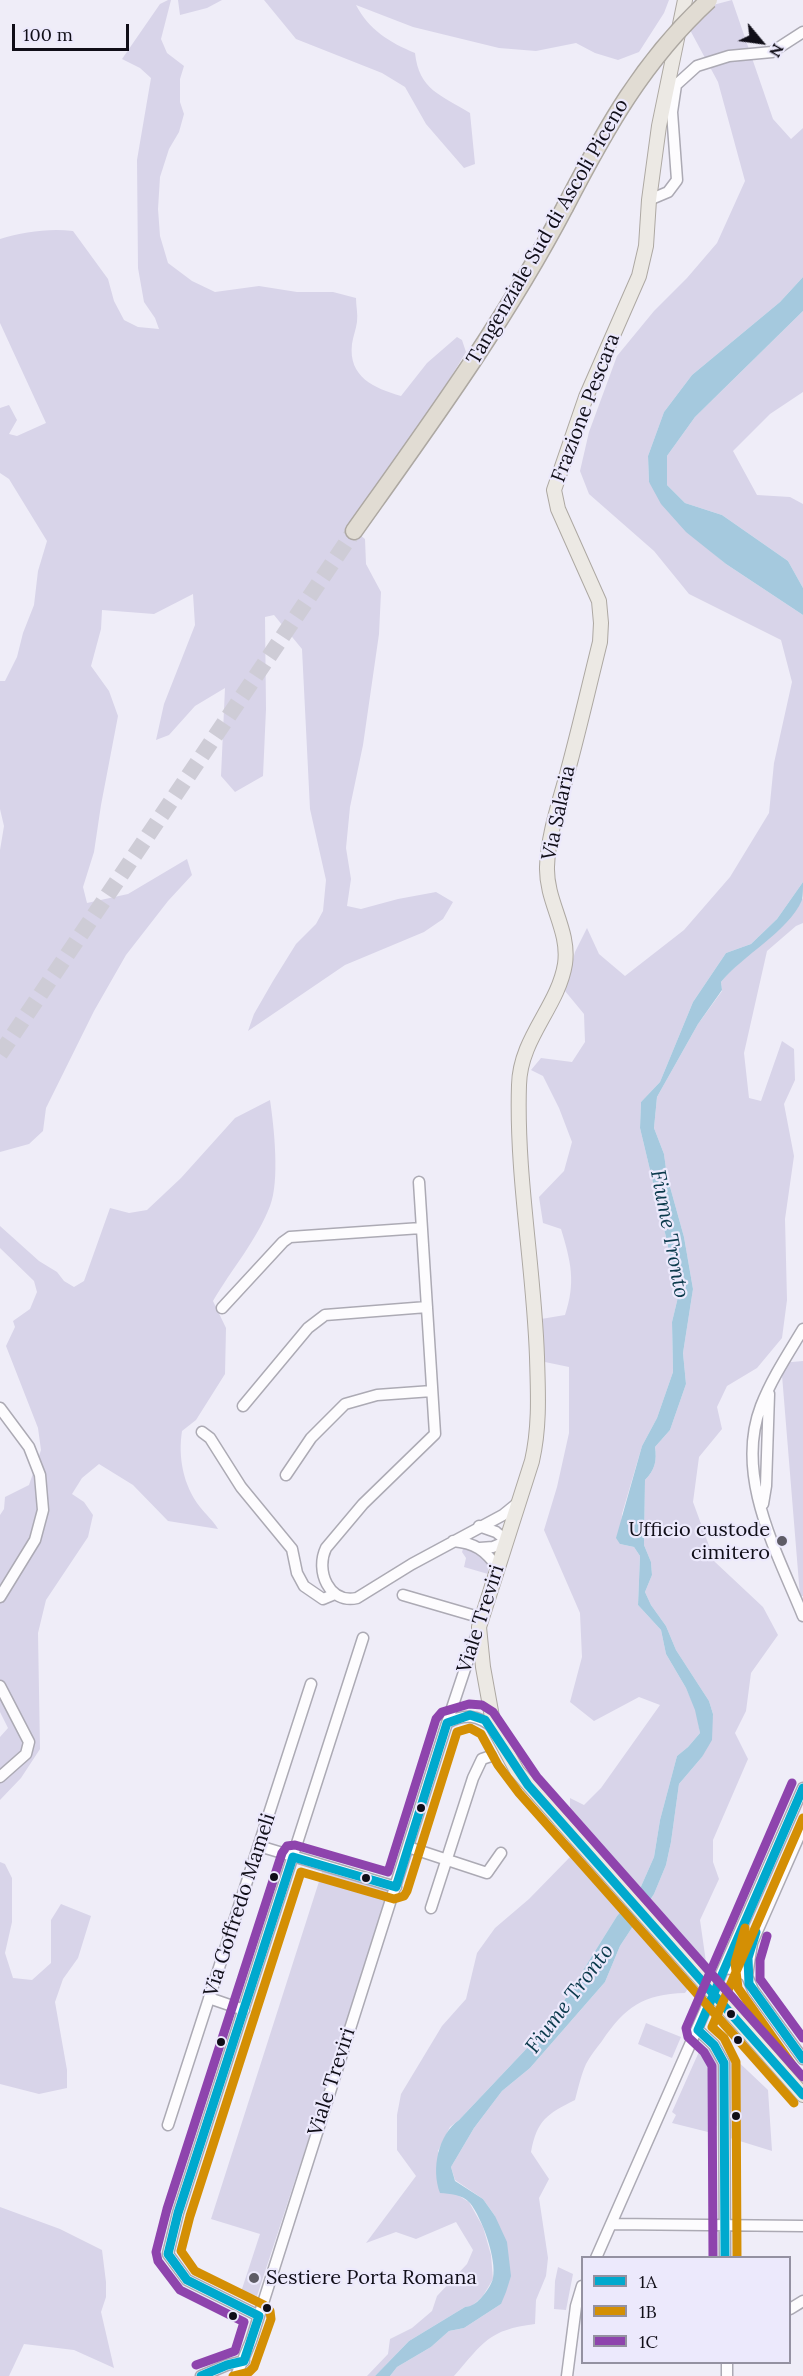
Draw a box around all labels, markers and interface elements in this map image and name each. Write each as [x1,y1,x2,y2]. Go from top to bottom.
scale bar [15,12,132,50]
north arrow [731,12,791,72]
text: 100 m [23,23,73,46]
text: N [765,40,788,61]
street label: Tangenziale Sud di Ascoli Piceno [462,95,634,369]
street label: Frazione Pescara [547,330,625,486]
street label: Via Salaria [537,764,581,862]
water label: Fiume Tronto [644,1168,694,1300]
place label: Ufficio custode cimitero [628,1518,770,1565]
marker: Ufficio custode cimitero [775,1534,789,1548]
street label: Viale Treviri [452,1562,510,1676]
unlabelled marker [415,1802,427,1814]
street label: Via Goffredo Mameli [199,1810,281,2000]
unlabelled marker [268,1871,280,1883]
unlabelled marker [360,1872,372,1884]
water label: Fiume Tronto [521,1939,619,2059]
unlabelled marker [725,2008,737,2020]
street label: Viale Treviri [303,2025,361,2139]
unlabelled marker [732,2034,744,2046]
unlabelled marker [215,2036,227,2048]
unlabelled marker [730,2110,742,2122]
legend [581,2256,791,2364]
place label: Sestiere Porta Romana [266,2266,477,2290]
text: 1A [639,2270,657,2293]
marker: Sestiere Porta Romana [247,2271,261,2285]
text: 1B [639,2300,657,2323]
unlabelled marker [261,2302,273,2314]
unlabelled marker [227,2310,239,2322]
text: 1C [639,2330,658,2353]

